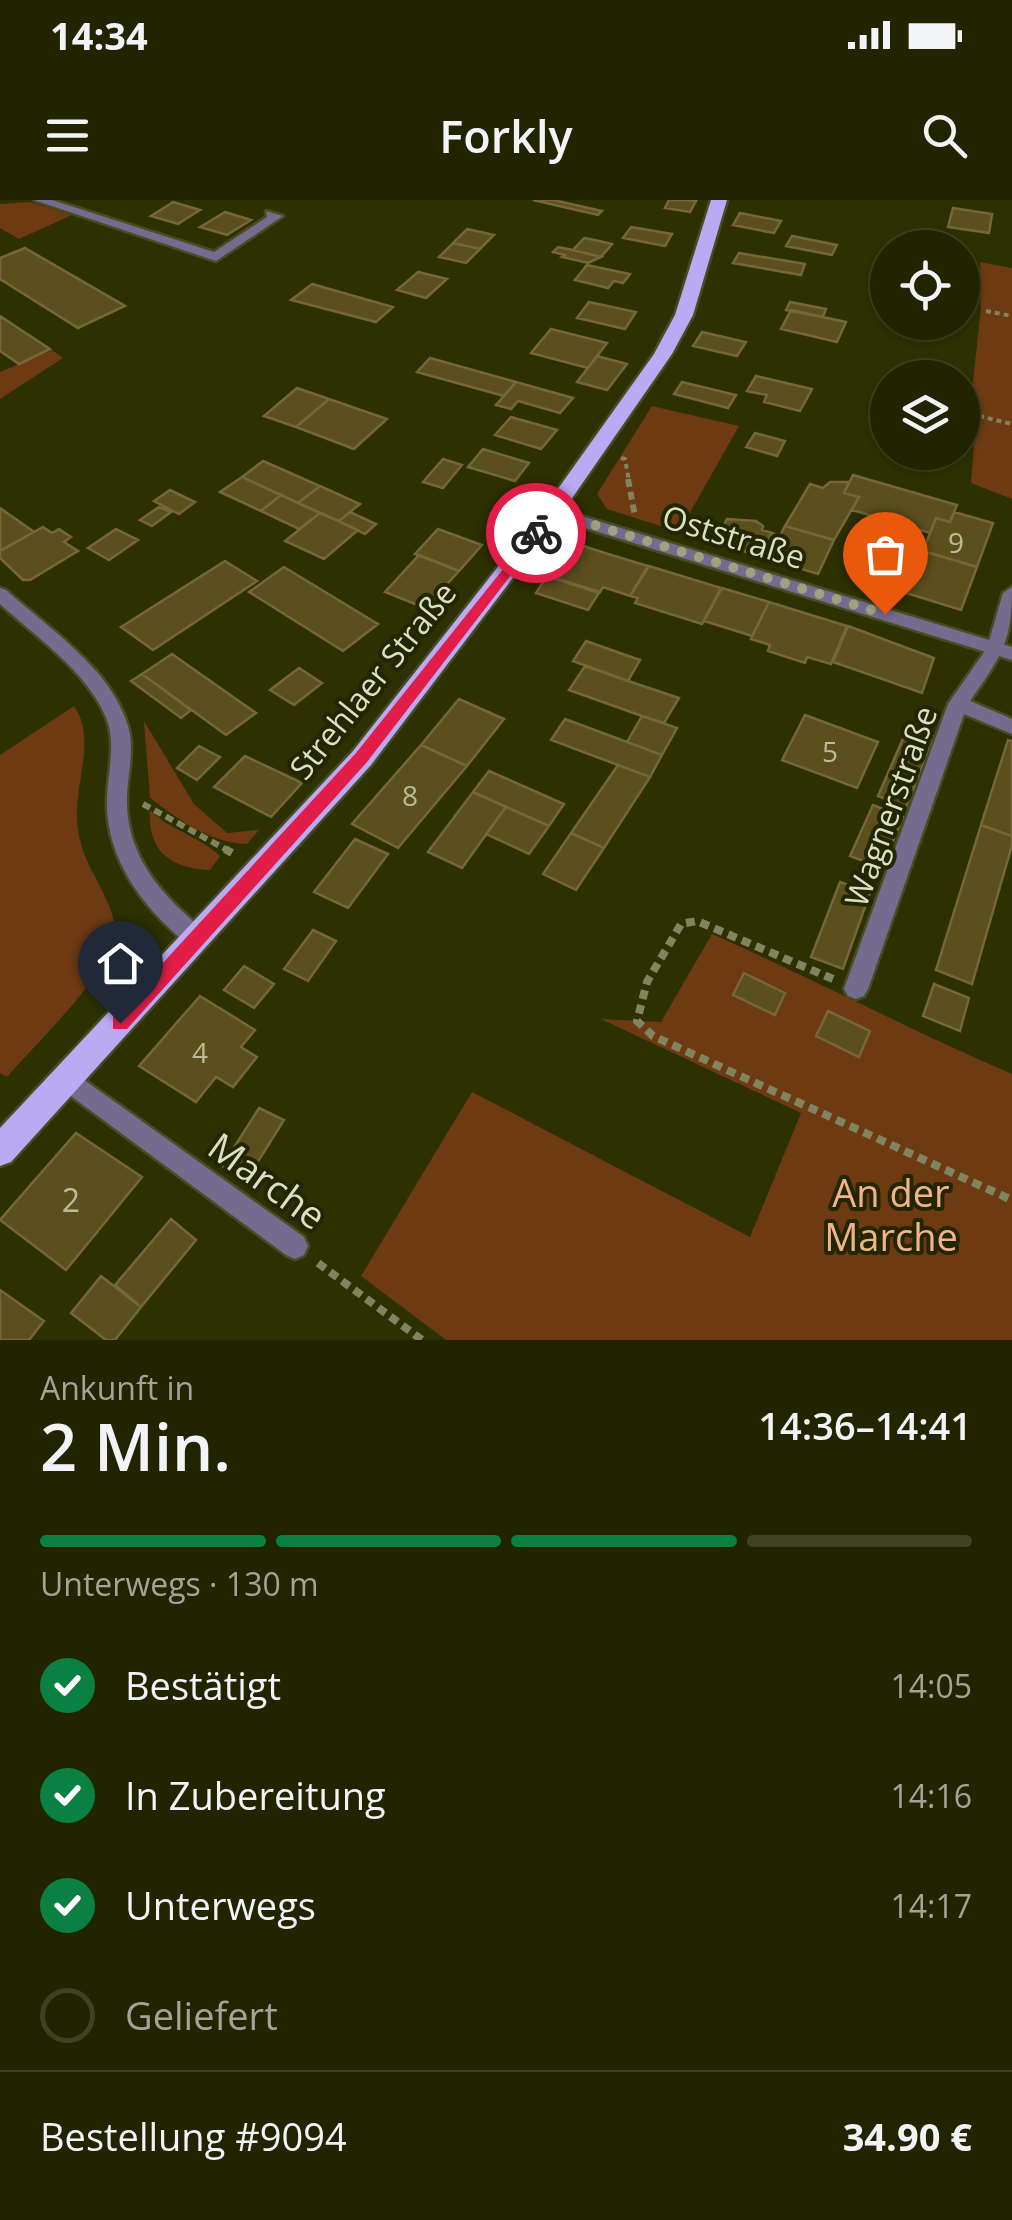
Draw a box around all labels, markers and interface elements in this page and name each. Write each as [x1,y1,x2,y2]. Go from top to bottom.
text: 14:34 [50,9,148,61]
text: Forkly [439,105,573,166]
icon: menu [40,108,95,163]
icon: search [917,108,972,163]
map controls [870,230,980,470]
button: locate [870,230,980,340]
button: layers [870,360,980,470]
courier [486,483,586,583]
street label: Oststraße [657,494,811,578]
icon: bike [509,506,564,561]
pin [843,512,928,615]
house number: 9 [948,523,964,561]
icon: bag [858,527,913,582]
street label: Strehlaer Straße [279,572,465,788]
street label: Wagnerstraße [834,700,946,912]
house number: 5 [822,732,838,770]
house number: 8 [402,776,418,814]
pin [78,921,163,1024]
icon: home [93,936,148,991]
house number: 4 [192,1033,208,1071]
street label: Marche [199,1120,337,1240]
park label: An der Marche [824,1166,958,1262]
house number: 2 [62,1178,80,1221]
text: Ankunft in [40,1366,194,1409]
text: 14:36–14:41 [758,1399,972,1451]
text: 2 Min. [40,1402,231,1490]
text: Unterwegs · 130 m [40,1562,319,1605]
icon: check [40,1658,95,1713]
text: Bestätigt [125,1659,281,1711]
text: 14:05 [890,1664,972,1707]
icon: check [40,1768,95,1823]
text: In Zubereitung [125,1769,386,1821]
text: 14:16 [890,1774,972,1817]
icon: check [40,1878,95,1933]
text: Unterwegs [125,1879,316,1931]
text: 14:17 [890,1884,972,1927]
text: Geliefert [125,1989,278,2041]
text: Bestellung #9094 [40,2110,347,2162]
text: 34.90 € [843,2110,972,2162]

